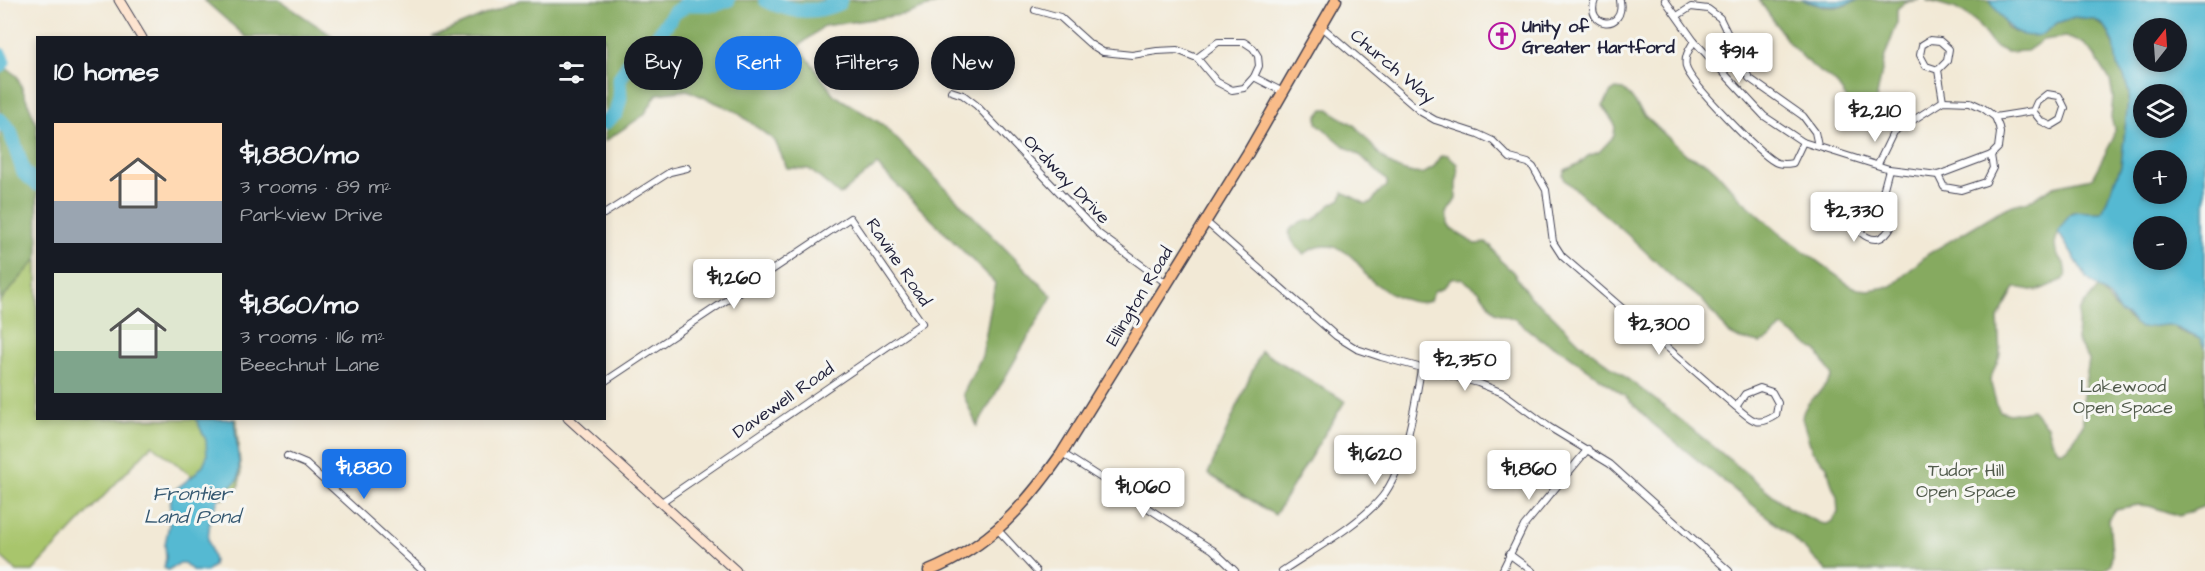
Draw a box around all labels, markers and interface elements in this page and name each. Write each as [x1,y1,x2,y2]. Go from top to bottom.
place label: Unity of Greater Hartford [1522,14,1675,60]
north arrow [2133,18,2187,72]
map controls [2133,18,2187,270]
church icon: Unity of Greater Hartford [1487,21,1517,51]
street label: Church Way [1344,23,1441,110]
pin: $914 [1703,33,1775,84]
chip: Buy [624,36,703,90]
chip: Rent [715,36,802,90]
chip: Filters [814,36,919,90]
chip: New [931,36,1015,90]
text: $914 [1720,38,1758,66]
text: 10 homes [54,54,159,90]
icon: filters [555,56,588,89]
button: layers [2133,84,2187,138]
pin: $2,210 [1826,92,1924,143]
text: $2,210 [1849,97,1901,125]
street label: Ordway Drive [1017,129,1116,230]
text: $1,880/mo [240,137,359,173]
icon: home [102,147,174,219]
button: + [2133,150,2187,204]
text: 3 rooms · 89 m² [240,173,392,201]
pin: $2,330 [1805,192,1903,243]
text: $2,330 [1824,197,1884,225]
text: Parkview Drive [240,201,383,229]
street label: Ravine Road [860,213,937,311]
button: − [2133,216,2187,270]
street label: Ellington Road [1100,242,1180,351]
pin: $1,260 [685,259,783,310]
text: $1,260 [707,264,761,292]
text: $1,860/mo [240,287,359,323]
icon: home [102,297,174,369]
pin: $2,300 [1610,305,1708,356]
text: $2,300 [1628,310,1690,338]
text: 3 rooms · 116 m² [240,323,385,351]
pin: $2,350 [1416,341,1514,392]
text: $2,350 [1433,346,1497,374]
text: Beechnut Lane [240,351,380,379]
street label: Davewell Road [728,356,839,445]
park label: Lakewood Open Space [2073,374,2173,420]
pin: $1,620 [1326,435,1424,486]
text: $1,620 [1348,440,1402,468]
pin: $1,880 [315,449,413,500]
pin: $1,860 [1480,450,1578,501]
text: $1,880 [336,454,392,482]
text: $1,860 [1501,455,1557,483]
park label: Tudor Hill Open Space [1916,458,2016,504]
pin: $1,060 [1094,468,1192,519]
text: $1,060 [1115,473,1171,501]
water label: Frontier Land Pond [144,480,244,531]

